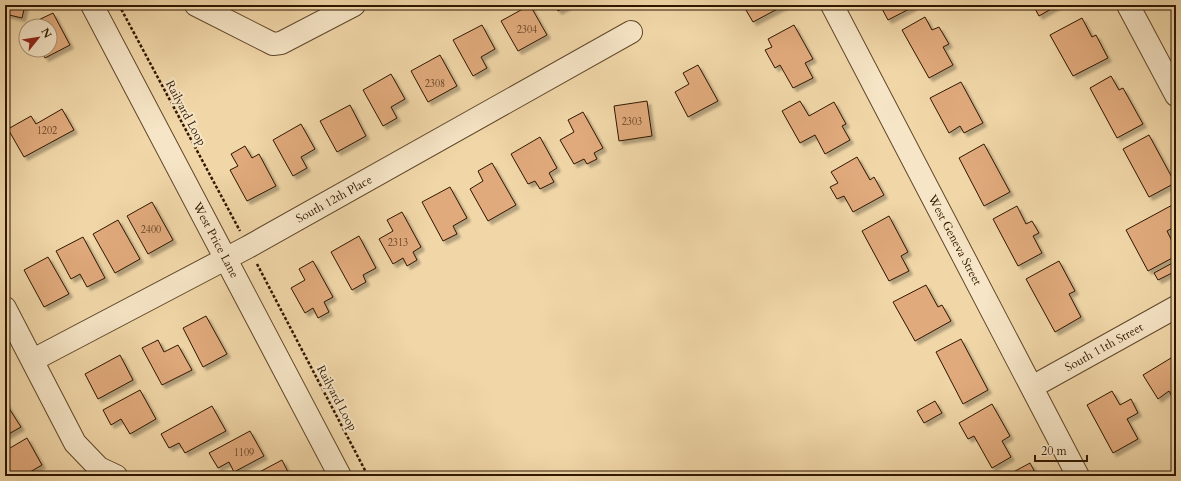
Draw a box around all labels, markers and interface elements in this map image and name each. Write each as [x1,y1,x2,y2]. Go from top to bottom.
north arrow [18,18,58,58]
house number: 2304 [517,23,537,37]
text: N [37,25,55,42]
street label: Railyard Loop [162,77,210,149]
house number: 2308 [425,77,445,91]
house number: 2303 [622,115,642,129]
house number: 1202 [37,124,57,138]
street label: South 12th Place [293,171,375,227]
street label: West Geneva Street [924,191,986,288]
street label: West Price Lane [189,199,243,281]
house number: 2400 [141,223,161,237]
house number: 2313 [388,236,408,250]
street label: South 11th Street [1062,319,1146,375]
street label: Railyard Loop [313,362,361,434]
scale bar [1035,437,1087,463]
text: 20 m [1041,443,1068,459]
house number: 1109 [234,446,254,460]

